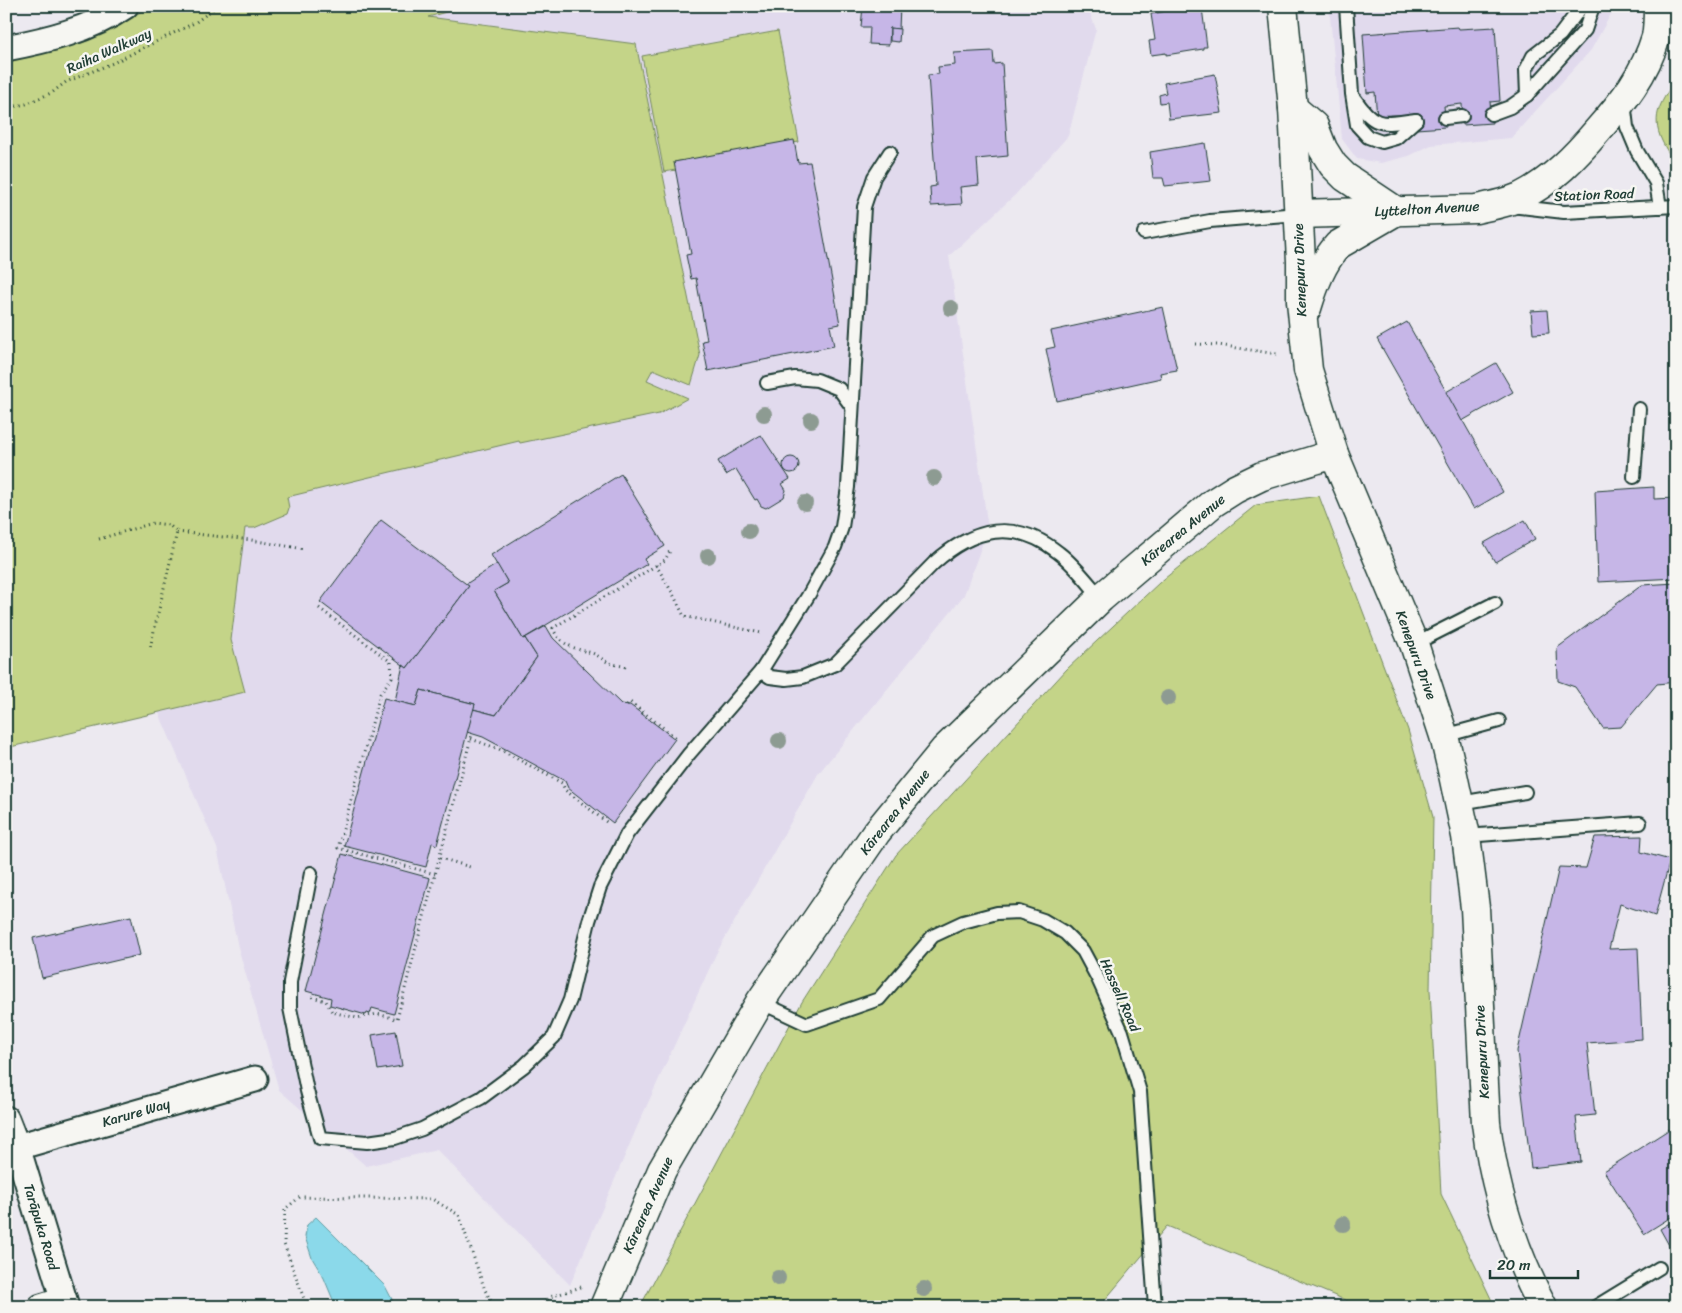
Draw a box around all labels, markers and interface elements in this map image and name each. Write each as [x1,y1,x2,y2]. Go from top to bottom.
street label: Raiha Walkway [62,21,156,81]
street label: Station Road [1554,181,1636,209]
street label: Lyttelton Avenue [1374,194,1480,224]
street label: Kenepuru Drive [1286,223,1314,317]
street label: Kārearea Avenue [1135,488,1231,572]
street label: Kenepuru Drive [1388,607,1444,703]
street label: Kārearea Avenue [853,763,937,861]
street label: Hassell Road [1093,954,1148,1037]
street label: Kenepuru Drive [1467,1004,1497,1099]
street label: Karure Way [99,1091,174,1135]
street label: Kārearea Avenue [615,1153,681,1257]
street label: Tarāpuka Road [16,1181,66,1275]
scale bar [1490,1248,1577,1280]
text: 20 m [1497,1252,1531,1278]

